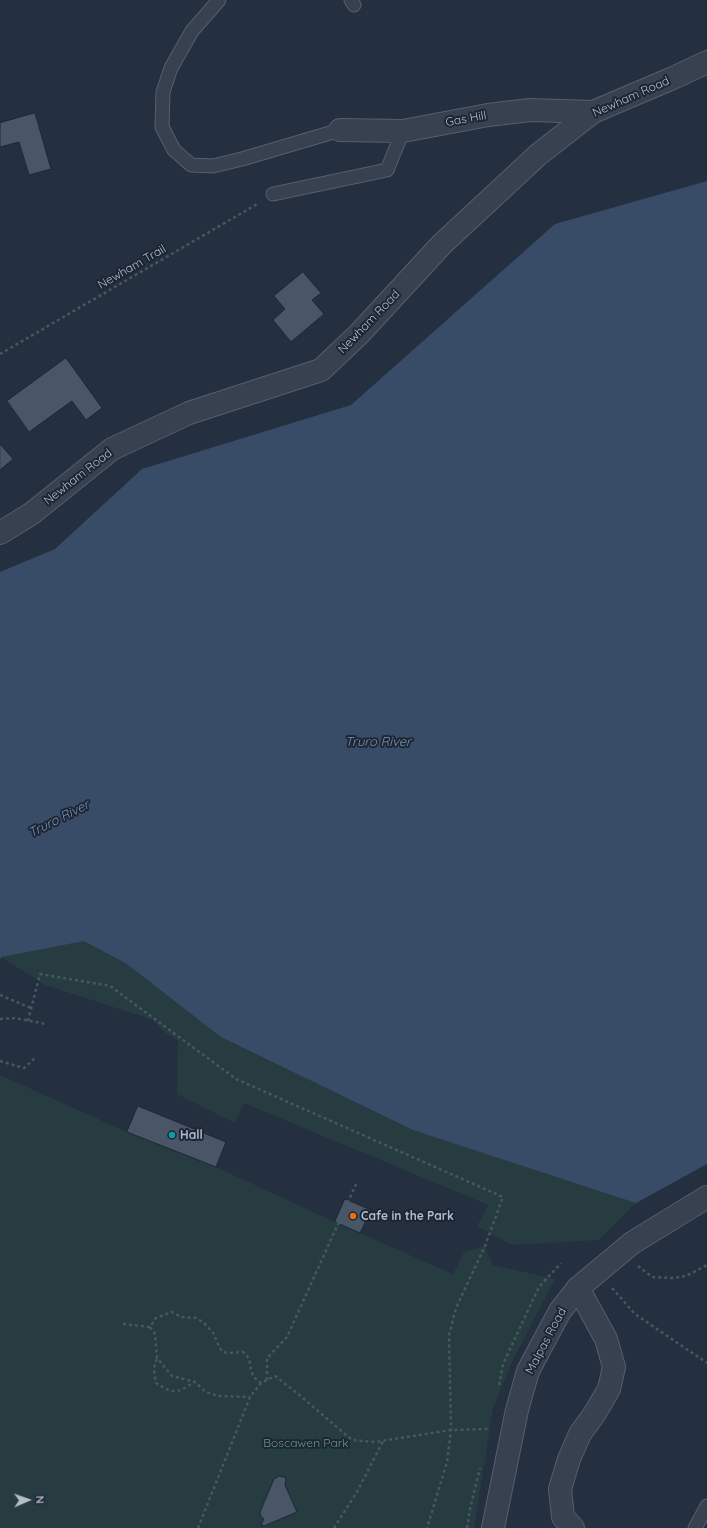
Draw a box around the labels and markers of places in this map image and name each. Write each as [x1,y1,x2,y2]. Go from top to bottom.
place label: Hall [180,1128,203,1142]
marker: Hall [167,1130,177,1140]
place label: Cafe in the Park [361,1209,454,1223]
marker: Cafe in the Park [348,1211,358,1221]

